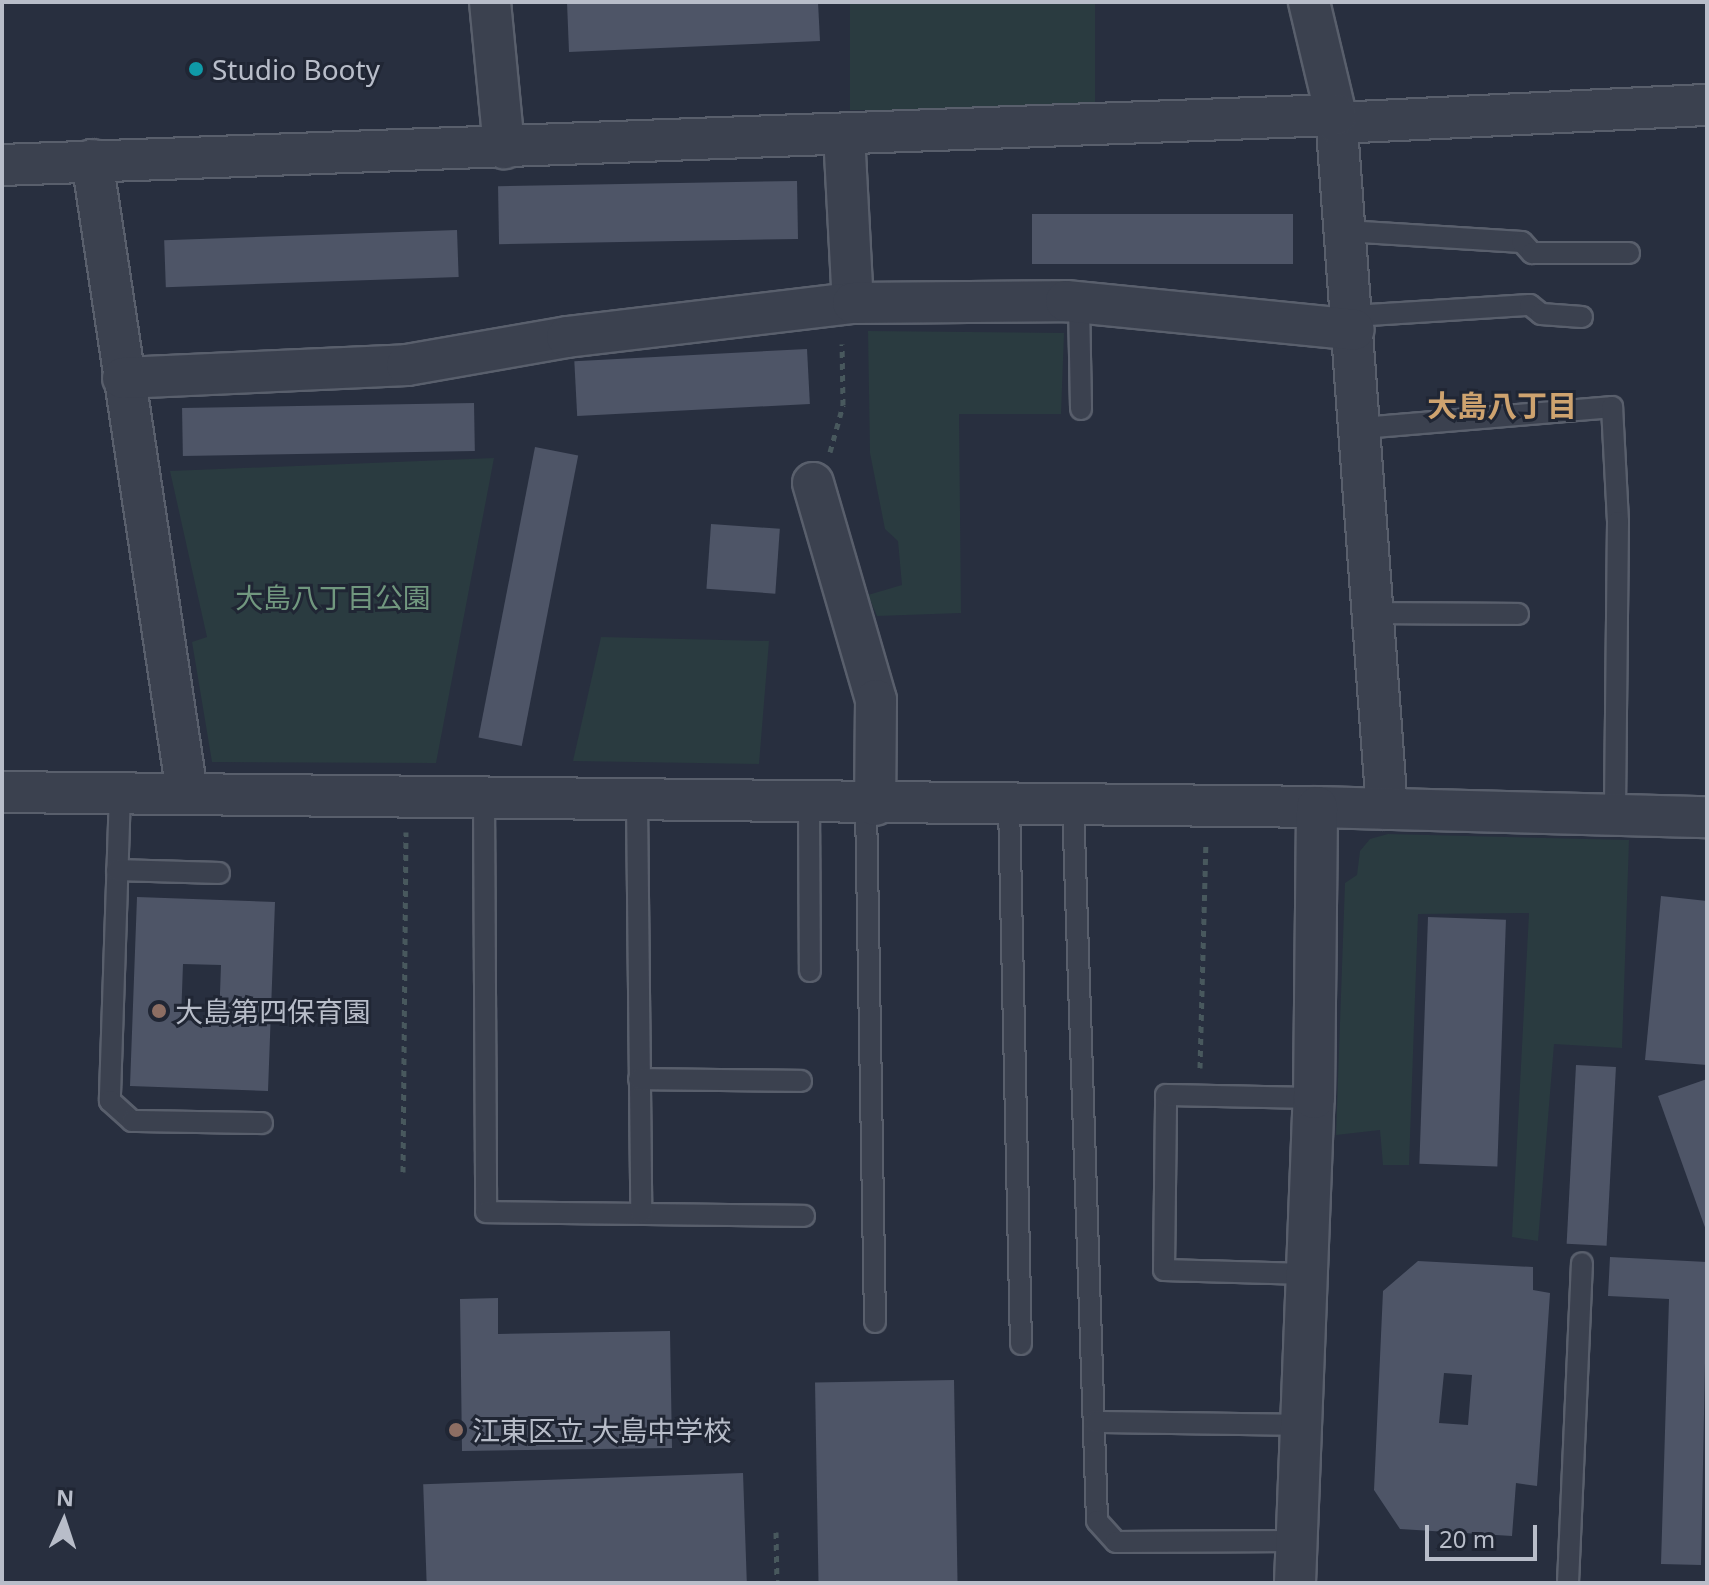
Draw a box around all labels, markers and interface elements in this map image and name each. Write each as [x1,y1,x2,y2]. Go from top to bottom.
place label: Studio Booty [212,52,380,86]
marker: Studio Booty [187,60,205,78]
district label: 大島八丁目 [1427,388,1577,424]
park label: 大島八丁目公園 [235,580,431,614]
place label: 大島第四保育園 [175,994,371,1028]
marker: 大島第四保育園 [150,1002,168,1020]
place label: 江東区立 大島中学校 [472,1413,731,1447]
marker: 江東区立 大島中学校 [447,1421,465,1439]
north arrow [24,1481,104,1561]
text: N [56,1482,75,1512]
scale bar [1429,1509,1541,1559]
text: 20 m [1439,1522,1495,1555]

